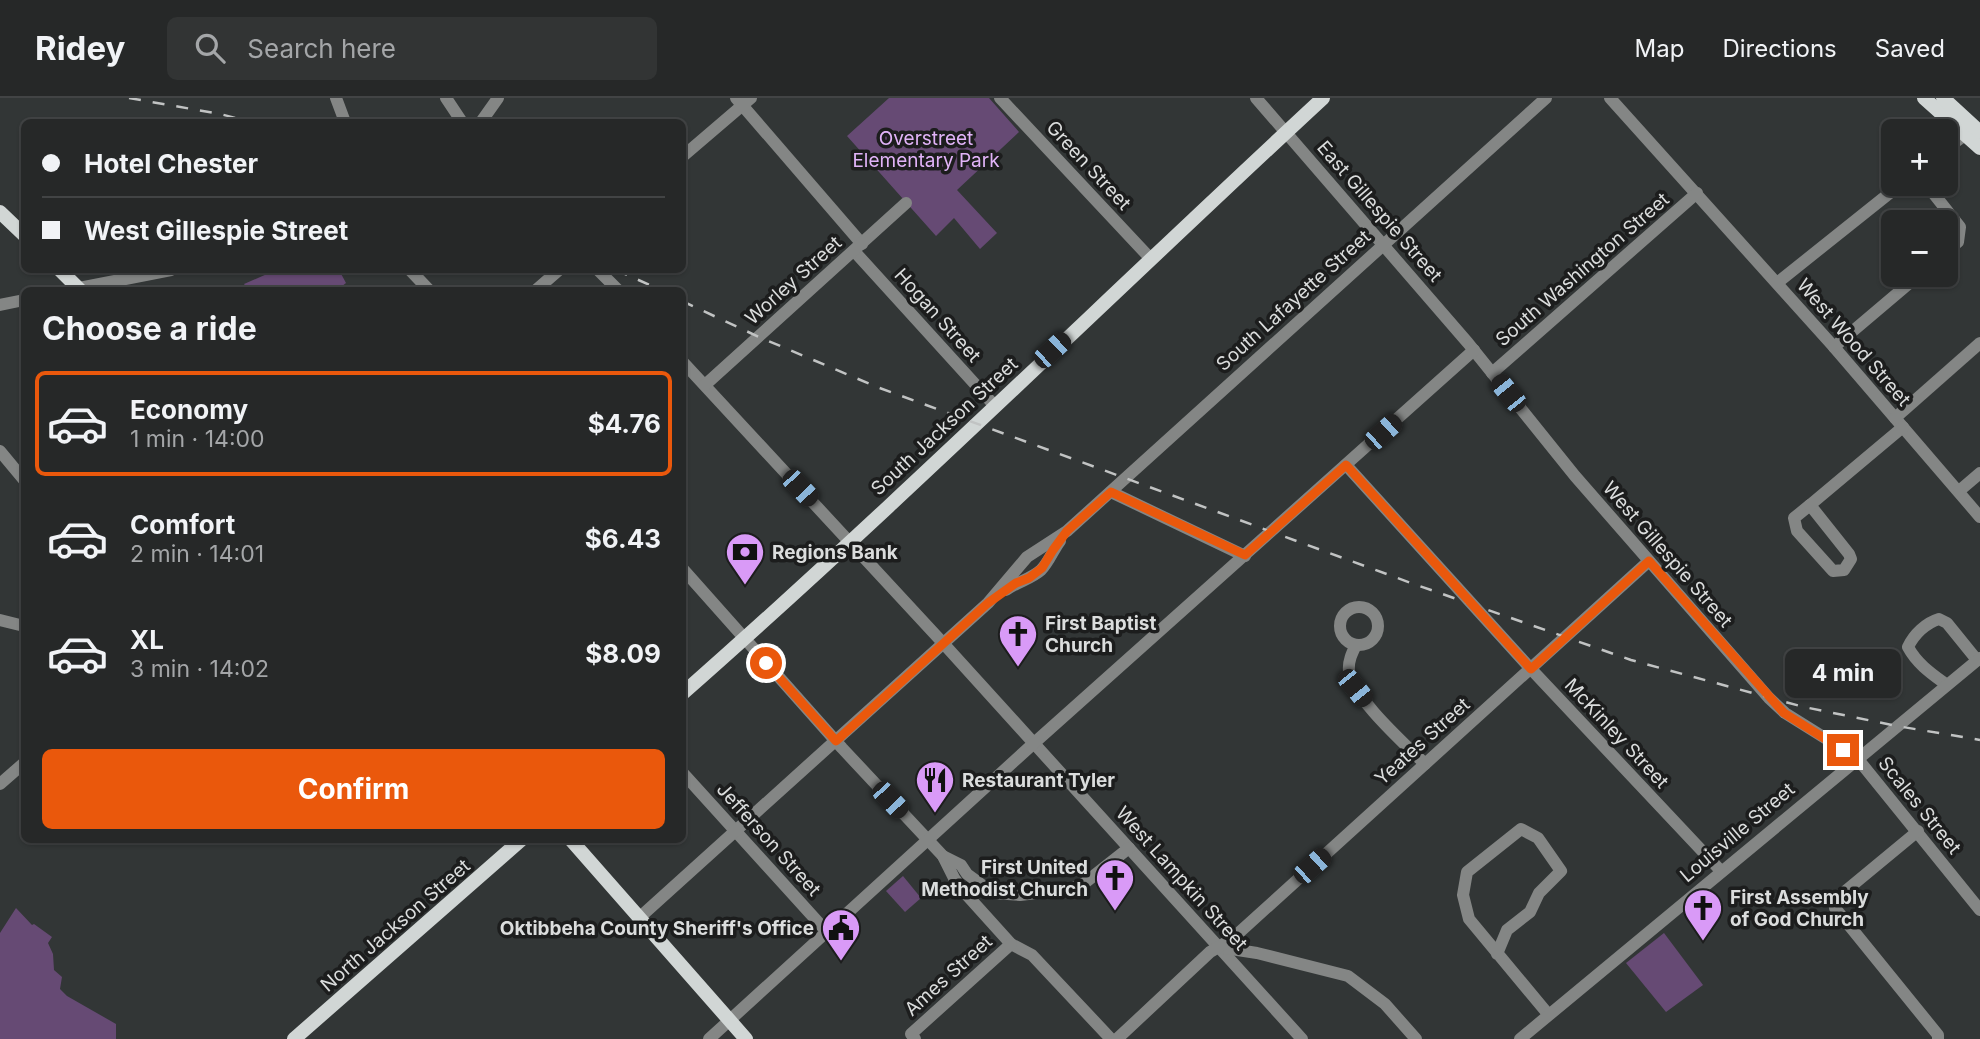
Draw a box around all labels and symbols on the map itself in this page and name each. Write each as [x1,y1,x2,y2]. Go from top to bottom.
street label: Green Street [1042,116,1136,215]
park label: Overstreet Elementary Park [852,127,1000,172]
street label: East Gillespie Street [1312,136,1447,286]
street label: South Washington Street [1491,188,1674,351]
street label: South Lafayette Street [1212,225,1375,376]
street label: Worley Street [740,231,846,330]
street label: Hogan Street [890,264,986,367]
street label: West Wood Street [1792,274,1915,411]
car [1030,328,1075,372]
street label: South Jackson Street [866,352,1022,500]
car [1487,370,1530,416]
car [1361,410,1406,454]
car [778,465,823,511]
street label: West Gillespie Street [1598,477,1737,632]
bank icon: Regions Bank [724,531,766,586]
place label: Regions Bank [772,541,898,564]
place label: First Baptist Church [1045,612,1156,657]
church icon: First Baptist Church [997,613,1039,668]
route start [750,647,782,679]
callout: 4 min [1785,648,1901,698]
car [1334,665,1377,711]
street label: McKinley Street [1560,674,1673,793]
street label: Yeates Street [1370,693,1474,790]
route end [1827,734,1859,766]
street label: Scales Street [1873,752,1966,859]
restaurant icon: Restaurant Tyler [914,759,956,814]
place label: Restaurant Tyler [962,769,1115,792]
car [868,777,913,823]
street label: Jefferson Street [712,778,826,901]
street label: Louisville Street [1675,778,1799,887]
street label: West Lampkin Street [1111,802,1252,955]
car [1290,844,1335,888]
street label: North Jackson Street [316,854,475,997]
place label: First United Methodist Church [921,856,1088,901]
church icon: First United Methodist Church [1094,857,1136,912]
place label: First Assembly of God Church [1730,886,1869,931]
church icon: First Assembly of God Church [1682,887,1724,942]
public building icon: Oktibbeha County Sheriff's Office [820,907,862,962]
place label: Oktibbeha County Sheriff's Office [500,917,814,940]
street label: Ames Street [900,930,997,1021]

